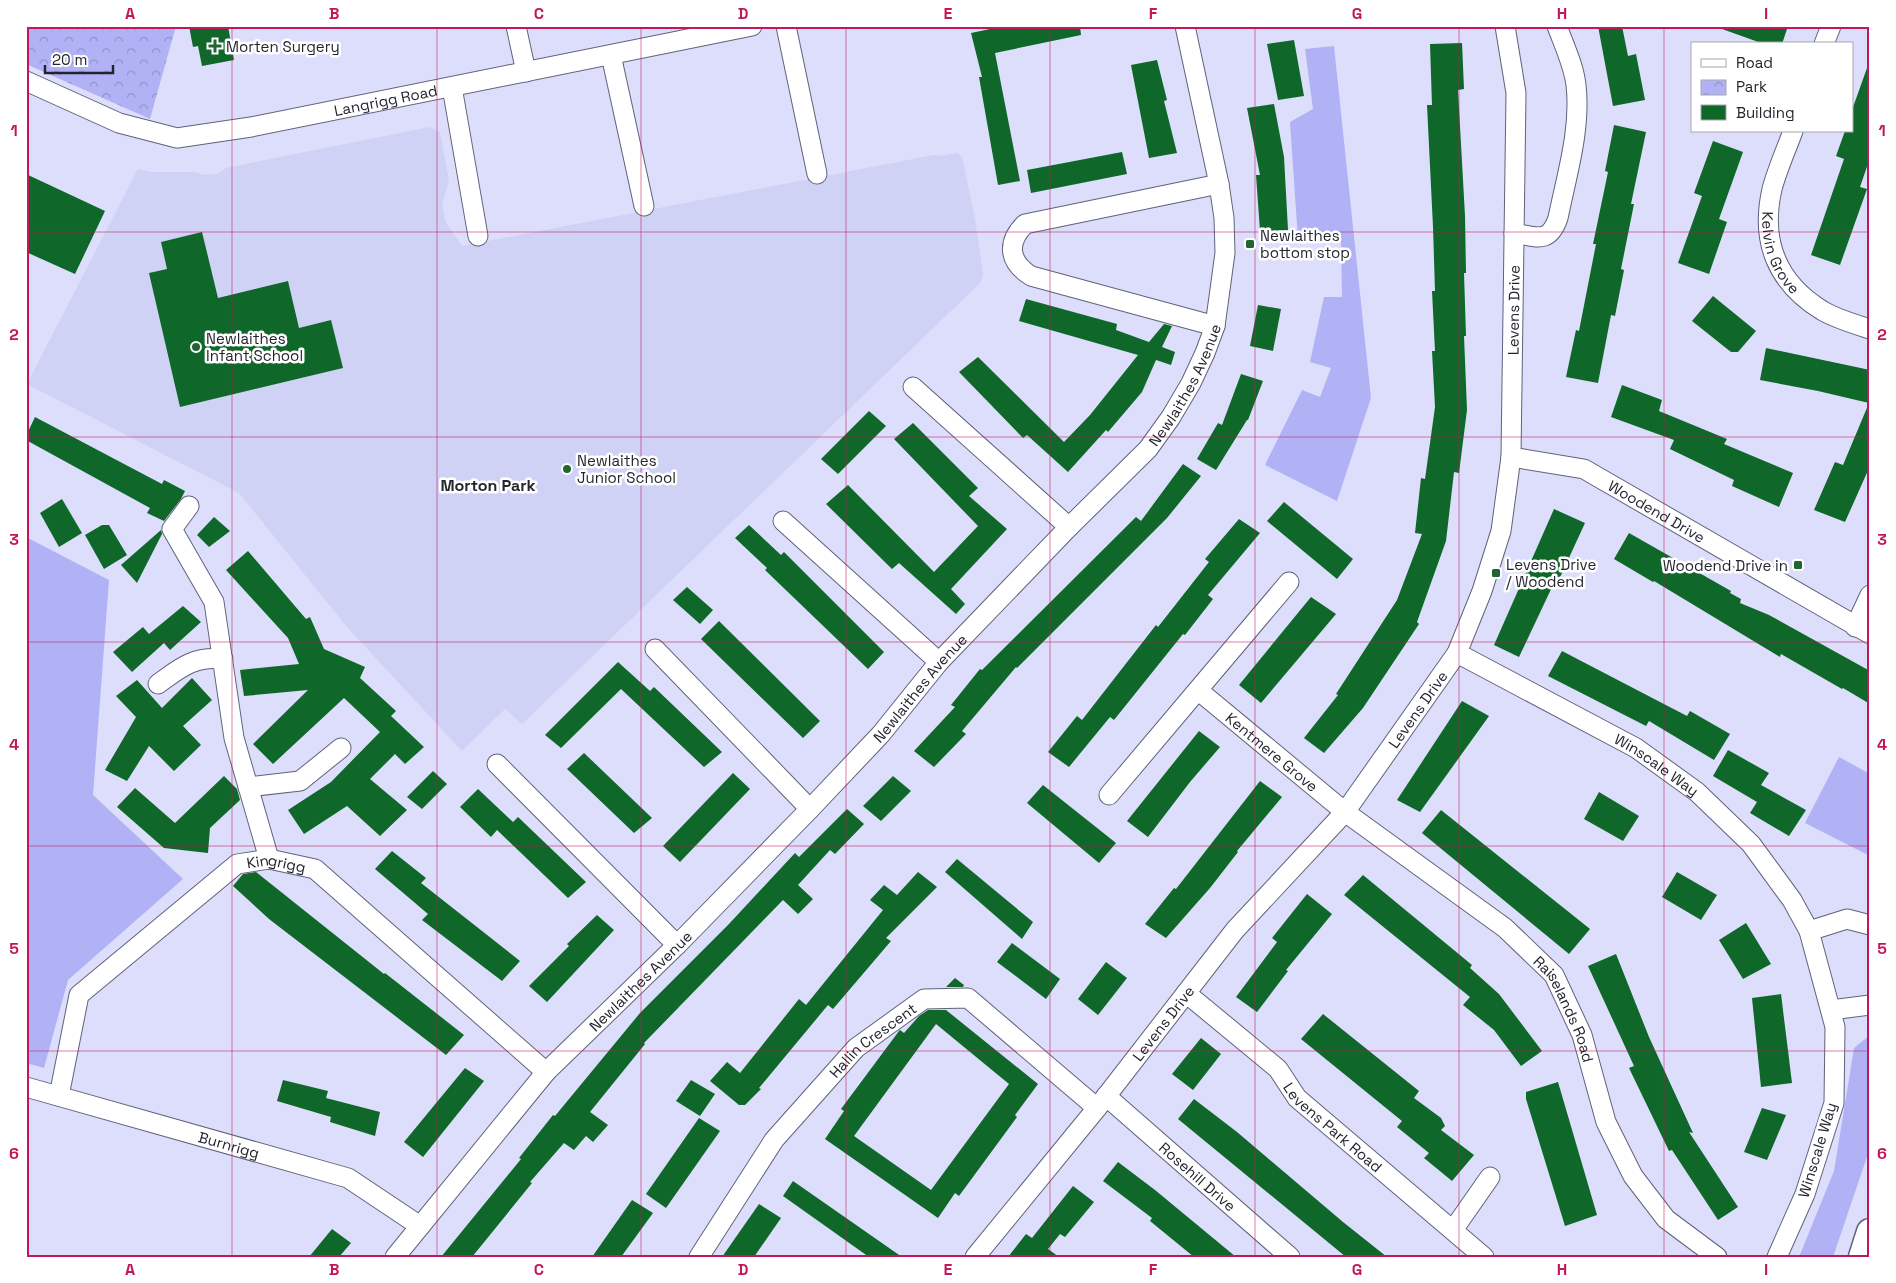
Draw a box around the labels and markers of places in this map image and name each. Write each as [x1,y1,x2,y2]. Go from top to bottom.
place label: Morten Surgery [226,37,340,56]
marker: Morten Surgery [208,39,222,53]
place label: Newlaithes bottom stop [1260,226,1350,262]
marker: Newlaithes bottom stop [1244,238,1256,250]
place label: Newlaithes Infant School [206,329,303,365]
marker: Newlaithes Infant School [190,341,202,353]
place label: Newlaithes Junior School [577,451,676,487]
marker: Newlaithes Junior School [561,463,573,475]
place label: Levens Drive / Woodend [1506,555,1596,591]
place label: Woodend Drive in [1663,556,1788,575]
marker: Woodend Drive in [1792,559,1804,571]
marker: Levens Drive / Woodend [1490,567,1502,579]

